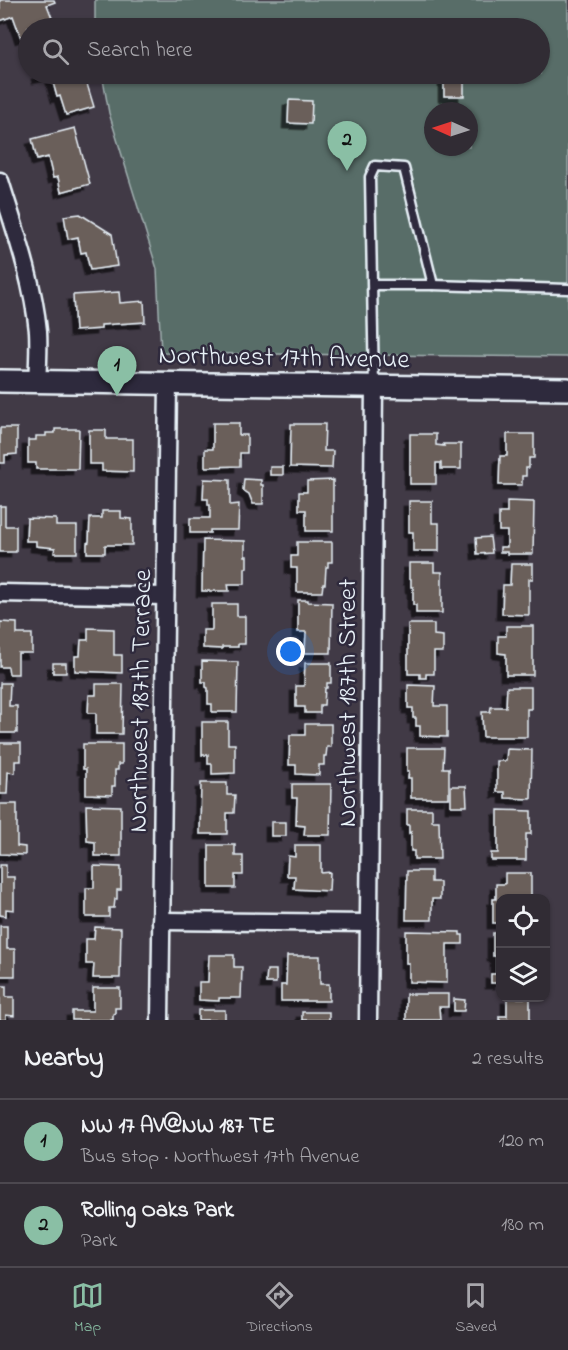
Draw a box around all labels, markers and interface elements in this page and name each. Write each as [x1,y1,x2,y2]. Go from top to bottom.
search box [18,18,550,84]
icon: search [39,35,72,68]
text: Search here [87,35,192,67]
north arrow [424,102,478,156]
pin: 2 [328,122,366,171]
street label: Northwest 17th Avenue [158,337,411,380]
pin: 1 [98,346,136,396]
street label: Northwest 187th Terrace [120,568,163,833]
street label: Northwest 187th Street [329,579,368,827]
your location [276,637,305,666]
map controls [496,894,550,1002]
button: locate [496,894,550,948]
button: layers [496,948,550,1002]
text: Nearby [24,1040,103,1078]
text: 2 results [472,1045,544,1074]
text: NW 17 AV@NW 187 TE [81,1111,275,1143]
text: 1 [40,1127,47,1156]
text: 120 m [499,1127,544,1156]
text: Bus stop · Northwest 17th Avenue [81,1143,359,1172]
text: Rolling Oaks Park [81,1195,234,1227]
text: 2 [39,1211,48,1240]
text: 180 m [501,1211,544,1240]
text: Park [81,1227,117,1256]
tab: Map [71,1279,104,1339]
tab: Directions [246,1279,313,1339]
tab: Saved [455,1279,497,1339]

